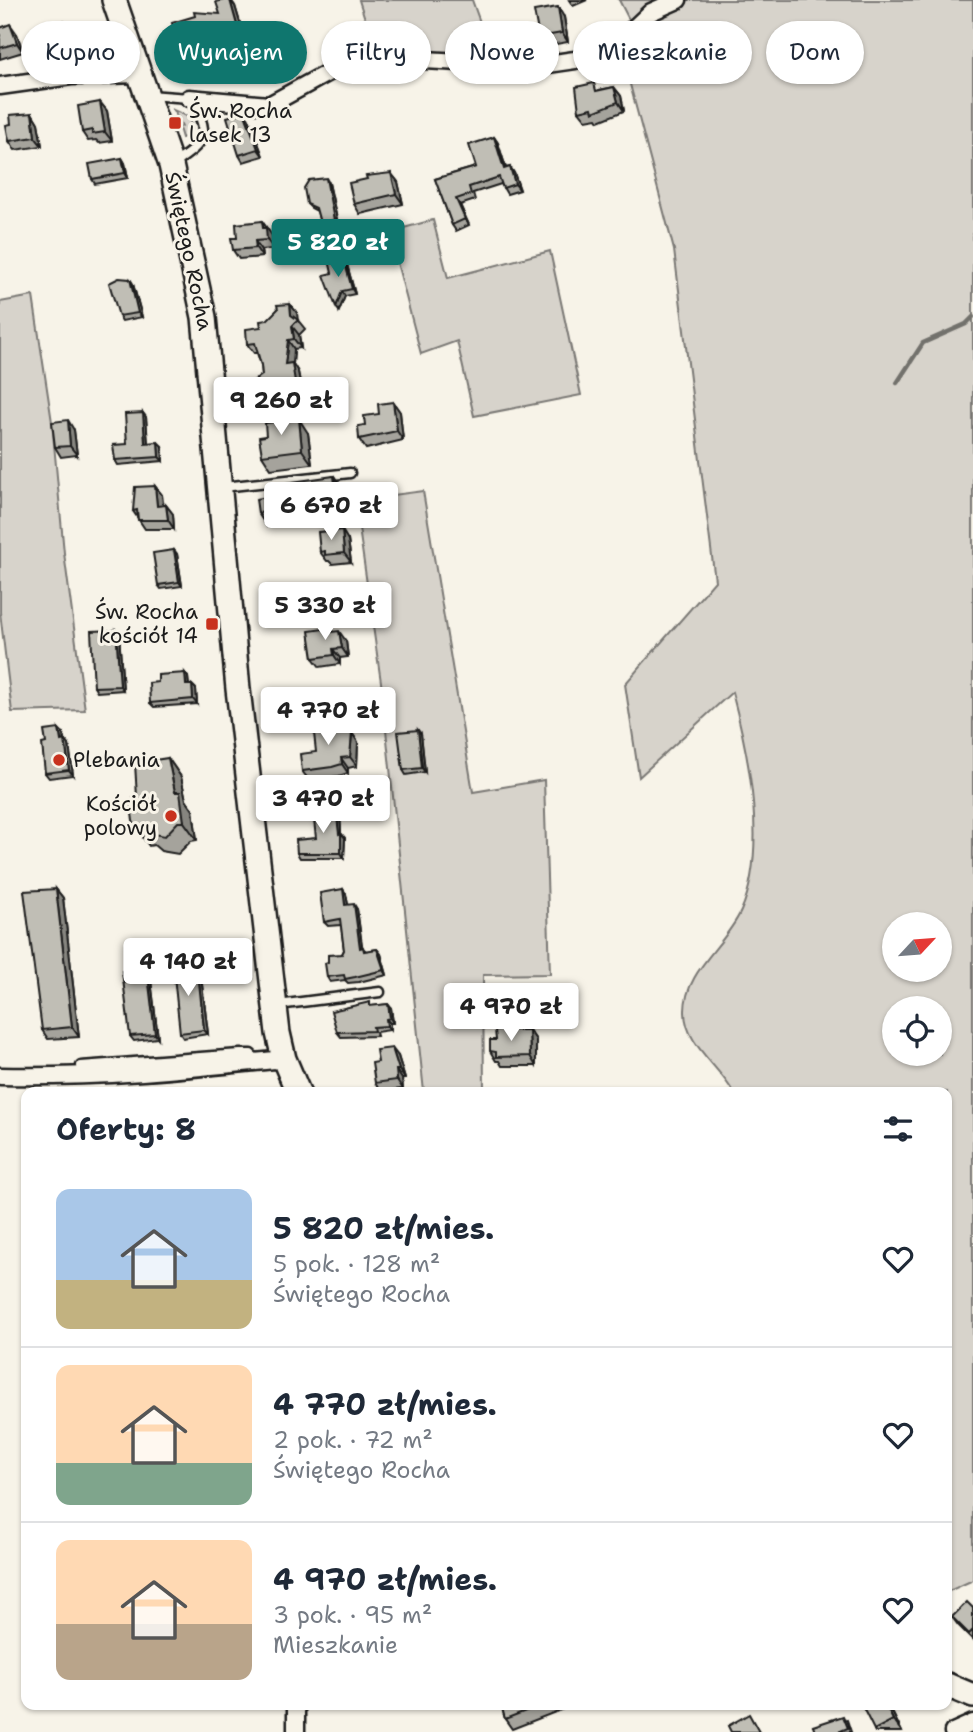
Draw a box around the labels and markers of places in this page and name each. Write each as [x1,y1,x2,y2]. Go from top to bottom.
place label: Św. Rocha lasek 13 [189,96,292,149]
marker: Św. Rocha lasek 13 [167,115,183,131]
pin: 5 820 zł [266,219,410,279]
pin: 9 260 zł [209,378,353,437]
pin: 6 670 zł [259,482,403,542]
pin: 5 330 zł [253,582,397,642]
place label: Św. Rocha kościół 14 [95,597,198,650]
marker: Św. Rocha kościół 14 [204,616,220,632]
pin: 4 770 zł [256,688,400,747]
place label: Plebania [73,746,160,774]
marker: Plebania [51,752,67,768]
pin: 3 470 zł [251,776,395,835]
place label: Kościół polowy [84,790,157,842]
marker: Kościół polowy [163,808,179,824]
pin: 4 140 zł [116,939,260,998]
pin: 4 970 zł [439,984,583,1043]

